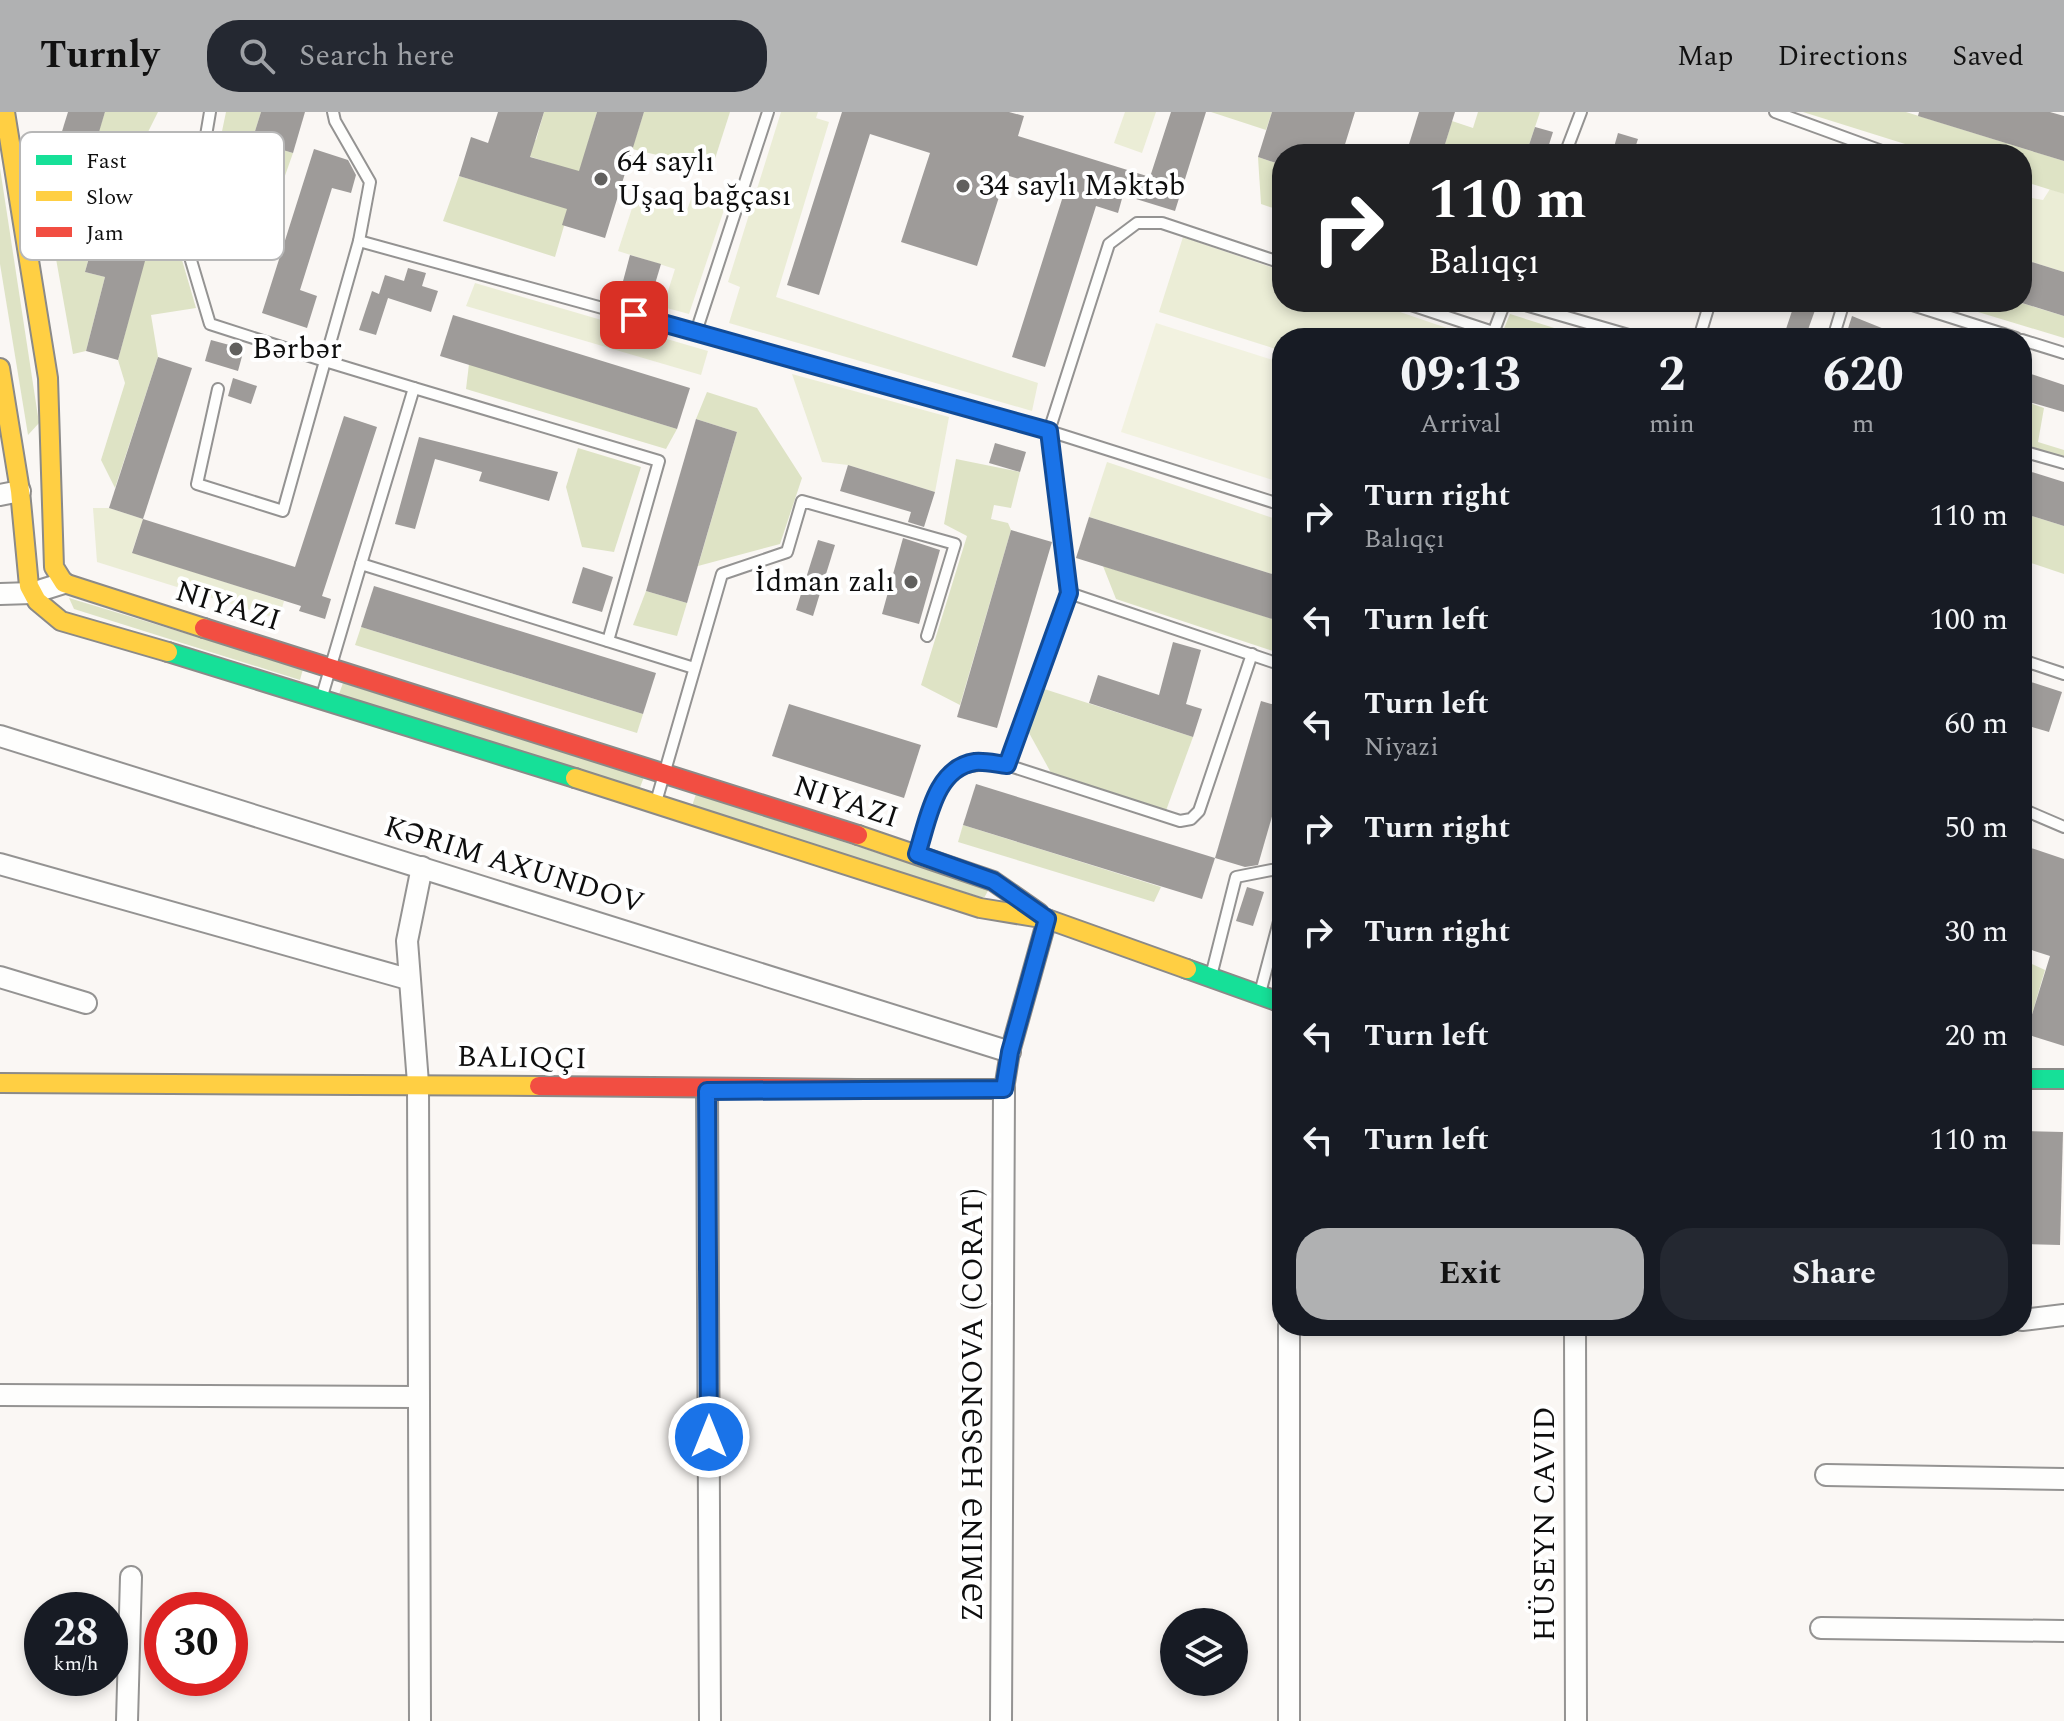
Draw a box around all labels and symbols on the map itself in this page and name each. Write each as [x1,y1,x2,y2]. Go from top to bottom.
legend [20,132,284,260]
place label: 64 saylı Uşaq bağçası [617,139,791,219]
text: Fast [86,145,127,178]
place label: 34 saylı Məktəb [979,163,1185,209]
marker: 64 saylı Uşaq bağçası [592,170,610,188]
marker: 34 saylı Məktəb [954,177,972,195]
text: Slow [86,181,134,214]
text: Jam [86,217,124,250]
pin [600,281,668,349]
place label: Bərbər [252,326,342,372]
marker: Bərbər [227,340,245,358]
place label: İdman zalı [754,559,895,605]
street label: NIYAZI [170,568,286,644]
marker: İdman zalı [902,573,920,591]
street label: NIYAZI [787,763,905,841]
street label: KƏRIM AXUNDOV [378,804,650,926]
street label: BALIQÇI [457,1034,587,1082]
street label: ZƏMINƏ HƏSƏNOVA (CORAT) [950,1188,996,1622]
position arrow [667,1395,751,1479]
street label: HÜSEYN CAVID [1522,1406,1568,1642]
speed limit sign: 30 [144,1592,248,1696]

